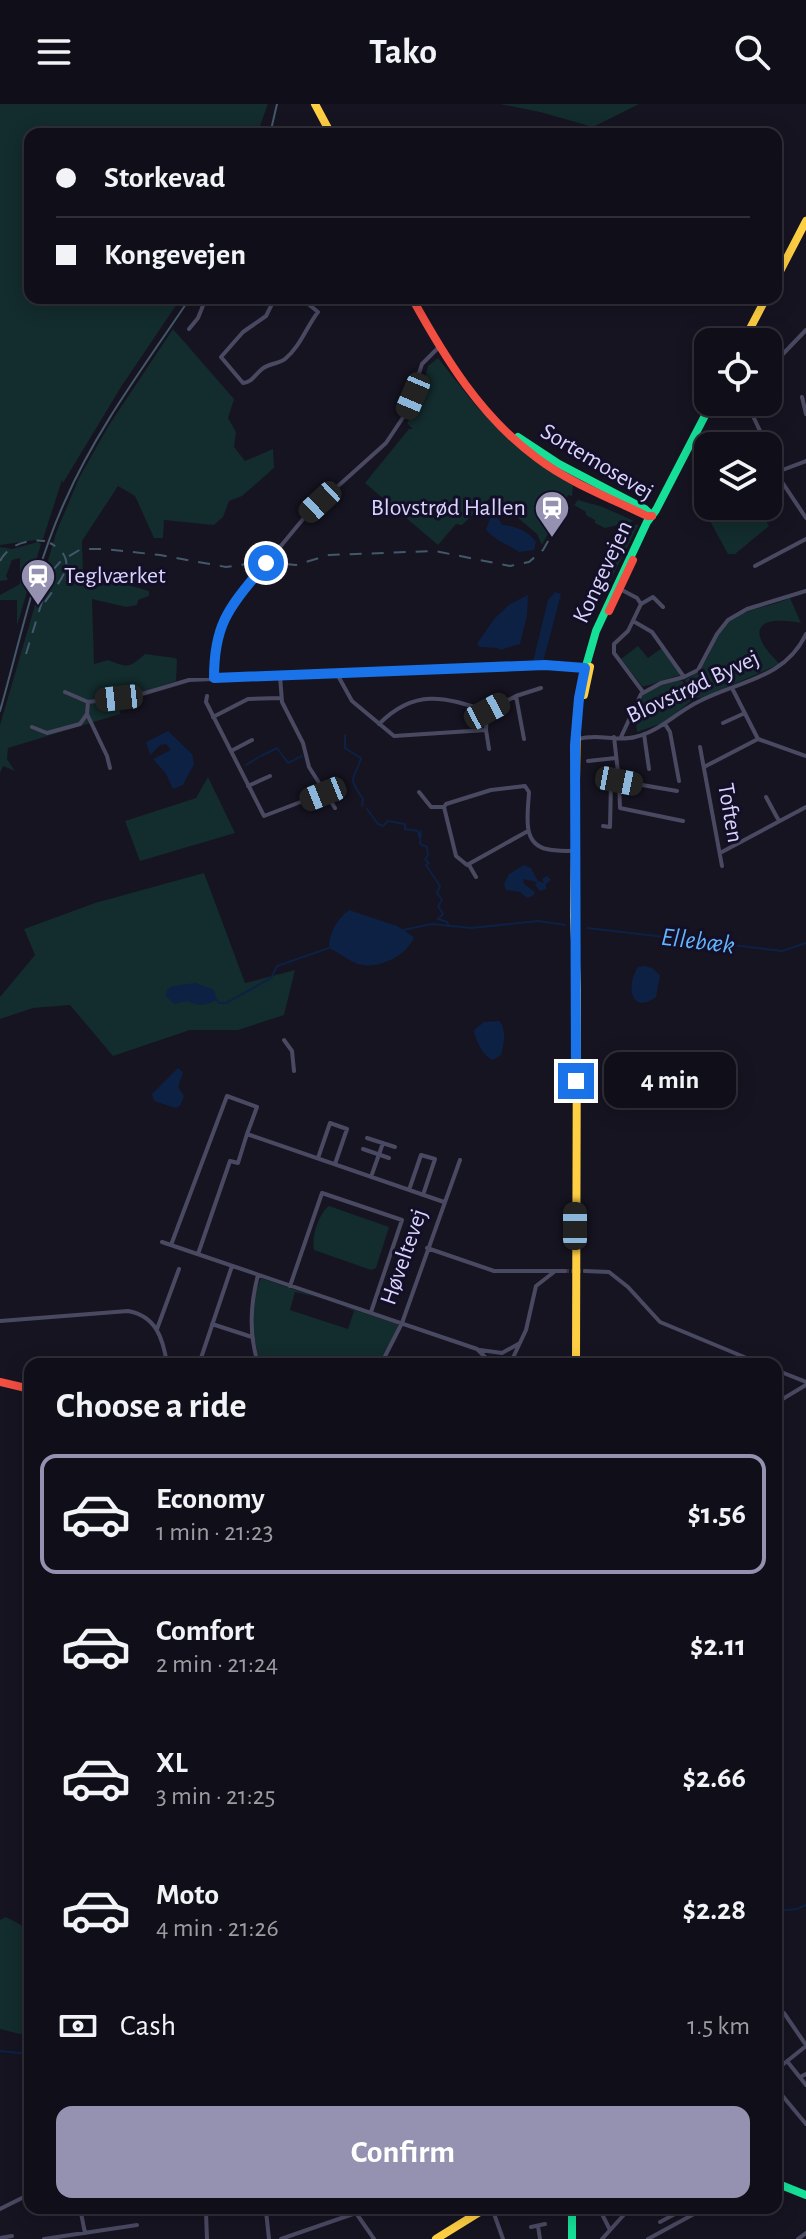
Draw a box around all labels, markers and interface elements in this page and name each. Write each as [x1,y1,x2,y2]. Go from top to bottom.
icon: menu [32,30,76,74]
icon: search [730,30,774,74]
text: Tako [369,34,437,70]
text: Storkevad [104,163,225,193]
text: Kongevejen [104,240,246,270]
map controls [694,328,782,520]
button: locate [694,328,782,416]
car [393,369,433,423]
street label: Sortemosevej [537,419,657,505]
button: layers [694,432,782,520]
car [294,477,346,527]
station icon: Blovstrød Hallen [533,489,571,539]
place label: Blovstrød Hallen [371,496,526,520]
street label: Kongevejen [569,517,637,627]
route start [248,545,284,581]
station icon: Teglværket [19,557,57,607]
place label: Teglværket [64,564,166,588]
street label: Blovstrød Byvej [623,646,763,728]
car [94,684,144,712]
car [460,689,514,733]
car [593,765,645,797]
car [296,774,350,814]
street label: Toften [713,782,747,844]
water label: Ellebæk [660,924,736,958]
callout: 4 min [604,1053,736,1109]
route end [558,1063,594,1099]
text: 4 min [641,1067,699,1093]
car [563,1202,587,1250]
street label: Høveltevej [376,1206,432,1308]
text: Choose a ride [56,1388,246,1424]
icon: car [60,1478,132,1550]
text: Economy [156,1484,265,1514]
text: $1.56 [687,1499,746,1529]
text: 1 min · 21:23 [156,1519,274,1545]
icon: car [60,1610,132,1682]
text: Comfort [156,1616,255,1646]
text: $2.11 [690,1631,746,1661]
text: 2 min · 21:24 [156,1651,278,1677]
icon: car [60,1742,132,1814]
text: XL [156,1748,188,1778]
text: $2.66 [683,1763,746,1793]
text: 3 min · 21:25 [156,1783,275,1809]
icon: car [60,1874,132,1946]
text: Moto [156,1880,219,1910]
text: $2.28 [683,1895,746,1925]
text: 4 min · 21:26 [156,1915,279,1941]
icon: cash [56,2004,100,2048]
text: Cash [120,2011,176,2041]
text: 1.5 km [687,2013,750,2039]
button: Confirm [56,2106,750,2198]

